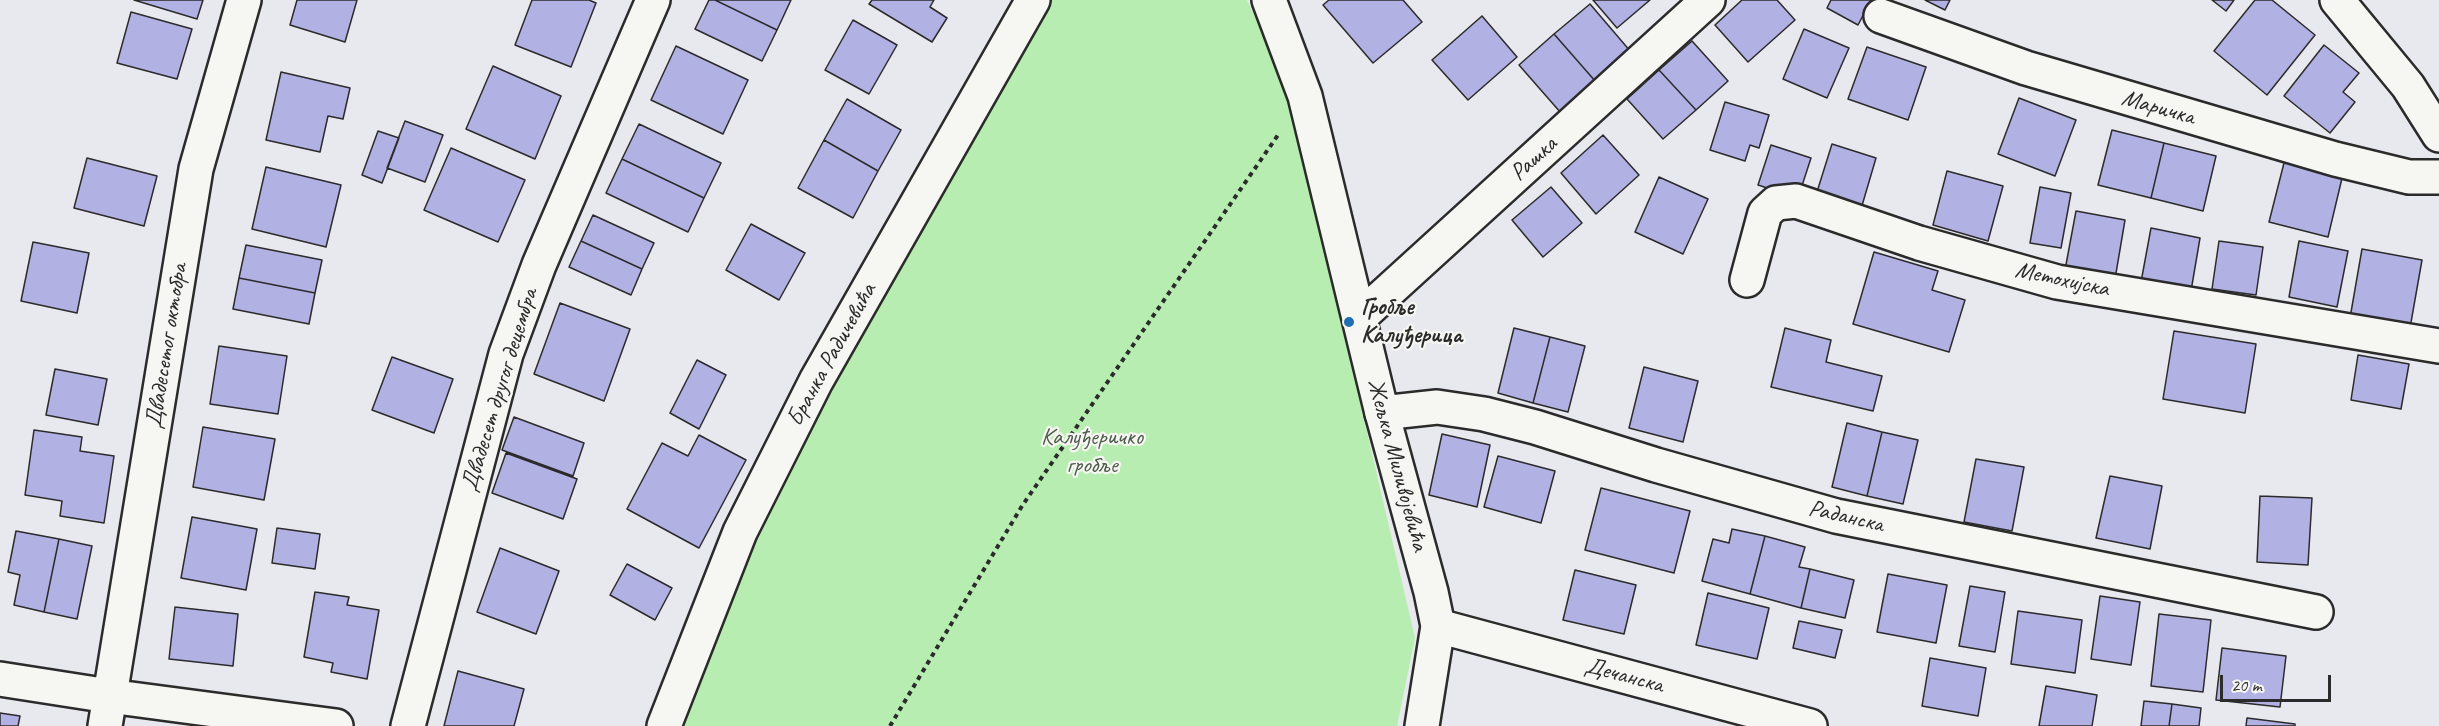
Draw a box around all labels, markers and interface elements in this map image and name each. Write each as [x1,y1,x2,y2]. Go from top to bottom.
street label: Маричка [2118,84,2198,132]
street label: Рашка [1505,131,1563,187]
street label: Метохијска [2012,256,2112,304]
street label: Двадесетог октобра [140,261,194,431]
street label: Бранка Радичевића [781,279,883,431]
street label: Двадесет другог децембра [455,285,545,495]
place label: Гробље Калуђерица [1361,294,1462,350]
marker: Гробље Калуђерица [1342,315,1356,329]
street label: Жељка Миливојевића [1360,376,1434,554]
park label: Калуђеричко гробље [1041,424,1143,480]
street label: Раданска [1806,494,1886,540]
street label: Дечанска [1582,652,1666,700]
scale bar [2223,663,2334,701]
text: 20 m [2231,674,2262,696]

